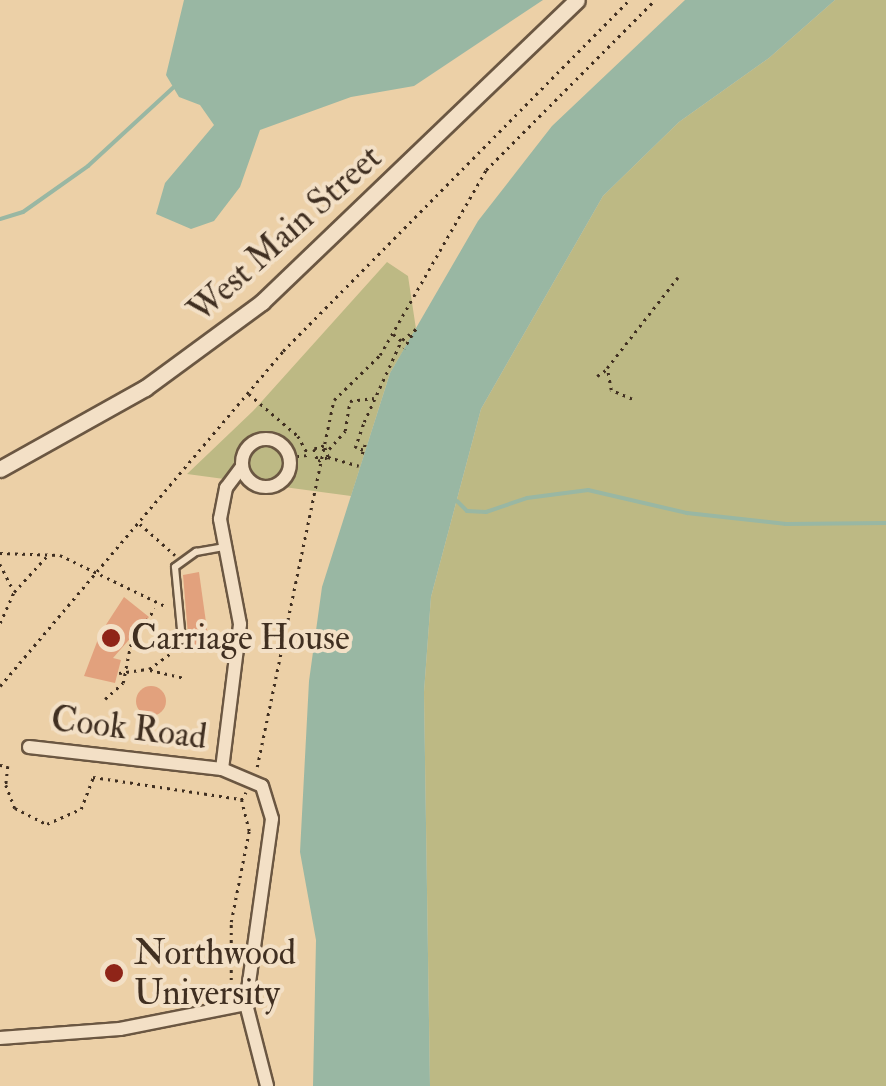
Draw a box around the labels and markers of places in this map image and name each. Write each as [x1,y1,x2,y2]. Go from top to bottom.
place label: Carriage House [131,617,350,659]
marker: Carriage House [100,627,122,649]
place label: Northwood University [134,932,296,1014]
marker: Northwood University [103,962,125,984]

